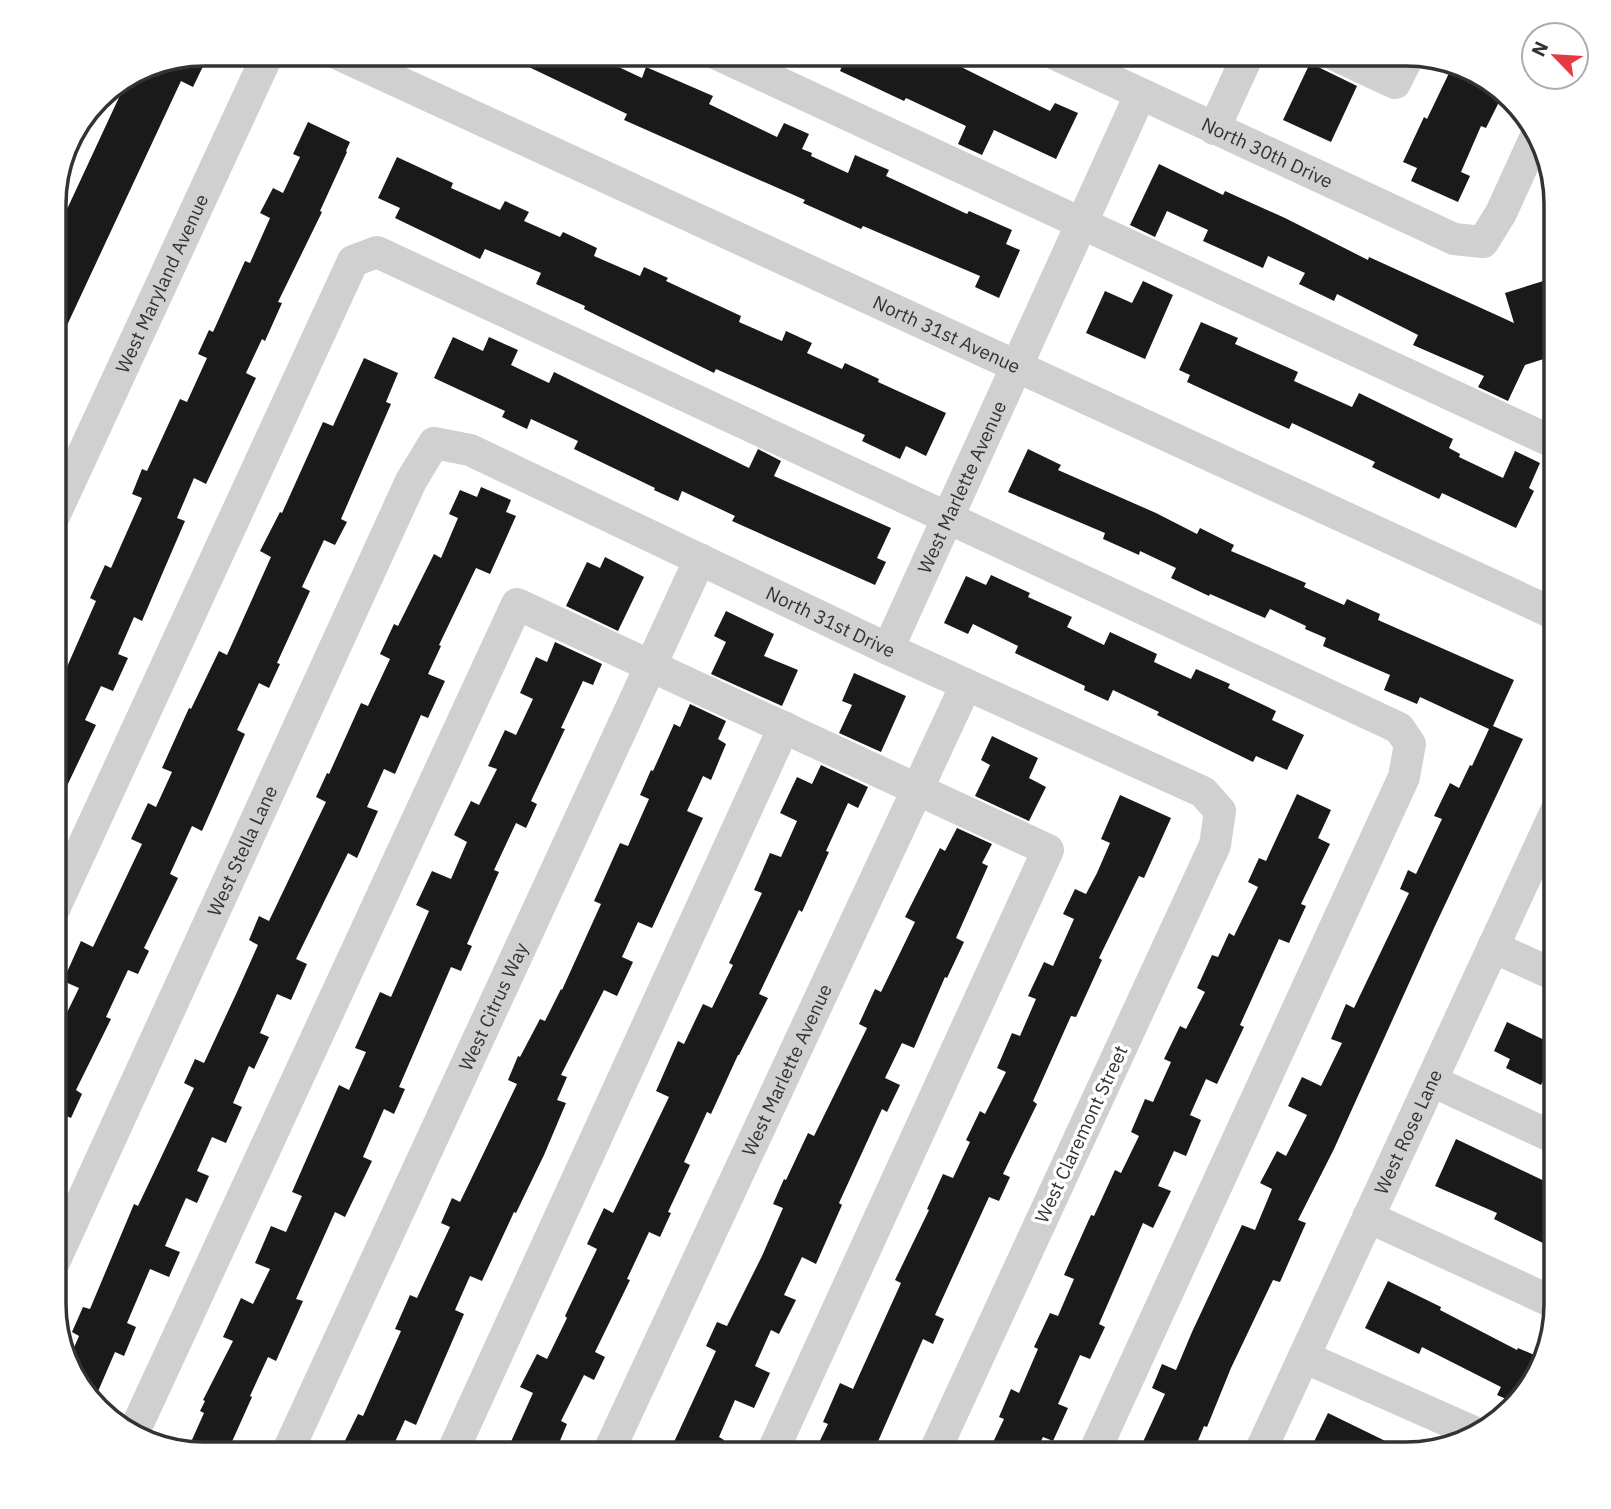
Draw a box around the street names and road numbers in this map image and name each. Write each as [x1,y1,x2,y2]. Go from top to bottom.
street label: North 30th Drive [1198,112,1337,193]
street label: West Maryland Avenue [110,190,214,377]
street label: North 31st Avenue [869,290,1024,378]
street label: West Marlette Avenue [912,397,1011,577]
street label: North 31st Drive [762,581,899,663]
street label: West Stella Lane [202,781,282,920]
street label: West Citrus Way [453,938,533,1074]
street label: West Marlette Avenue [736,980,837,1160]
street label: West Claremont Street [1029,1041,1133,1227]
street label: West Rose Lane [1369,1065,1447,1198]

